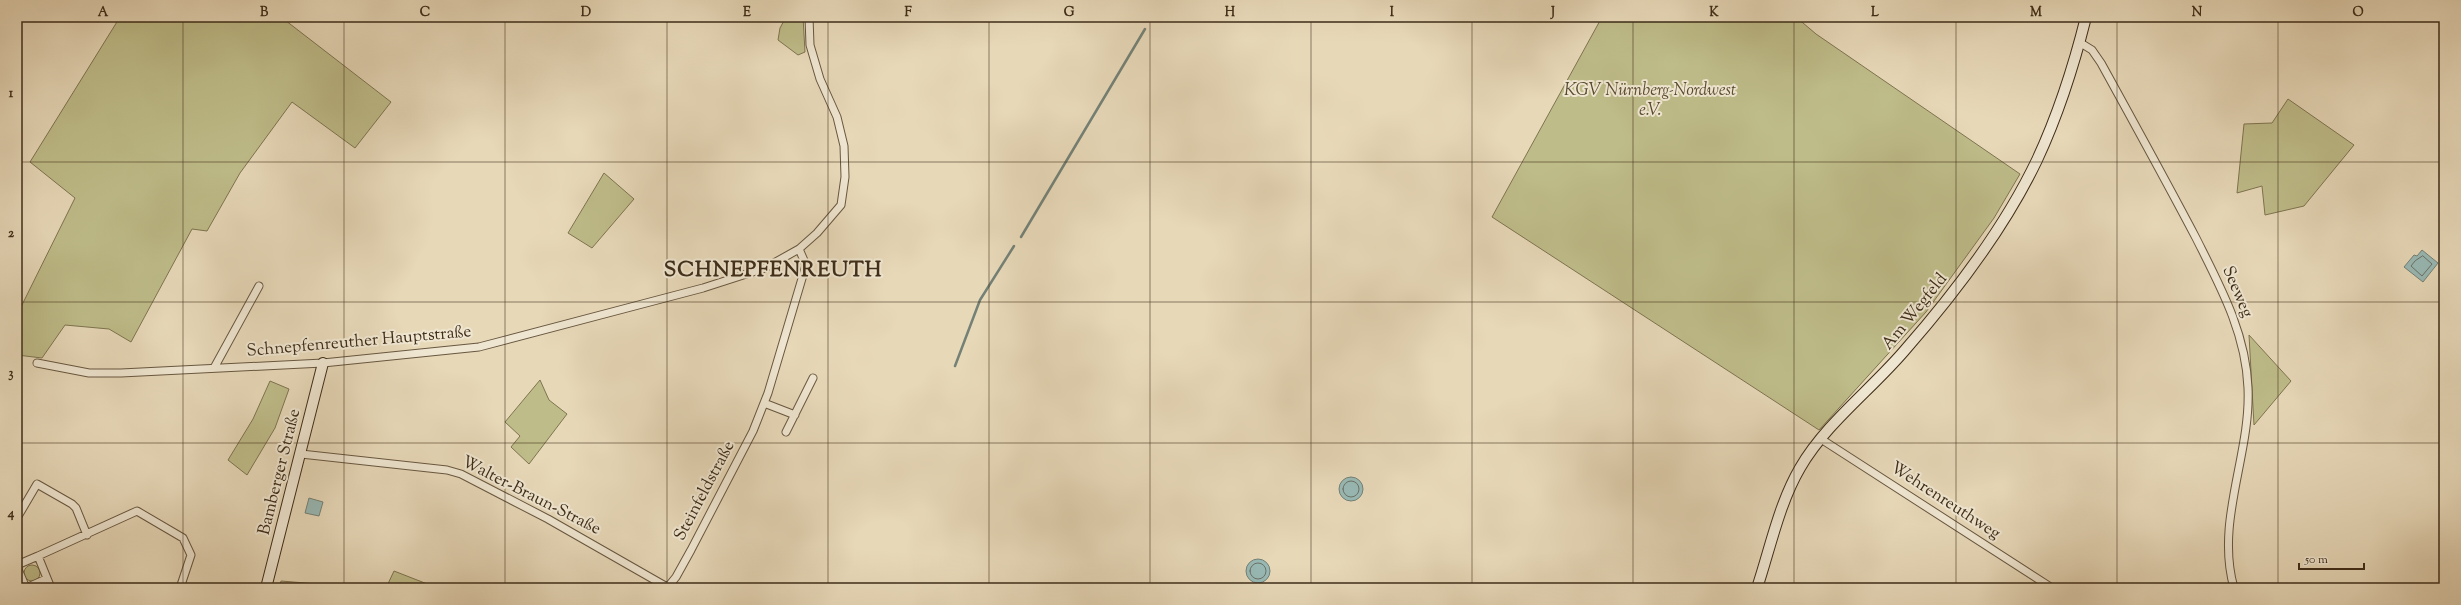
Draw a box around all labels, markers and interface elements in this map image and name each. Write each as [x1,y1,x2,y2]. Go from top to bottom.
text: A [98,4,109,22]
text: B [260,4,269,22]
text: C [420,4,430,22]
text: D [581,4,591,22]
text: E [743,4,751,22]
text: F [904,4,912,22]
text: G [1064,4,1075,22]
text: H [1225,4,1236,22]
text: I [1390,4,1395,22]
text: J [1550,4,1555,22]
text: K [1709,4,1719,22]
text: L [1871,4,1879,22]
text: M [2030,4,2042,22]
text: N [2192,4,2203,22]
text: O [2352,4,2364,22]
park label: KGV Nürnberg-Nordwest e.V. [1564,79,1736,123]
text: 1 [9,85,14,103]
text: 2 [8,225,15,243]
district label: SCHNEPFENREUTH [664,256,882,286]
street label: Seeweg [2215,262,2259,322]
street label: Am Wegfeld [1877,268,1954,355]
street label: Schnepfenreuther Hauptstraße [246,320,472,364]
text: 3 [8,365,14,383]
street label: Bamberger Straße [253,406,307,538]
street label: Steinfeldstraße [669,437,741,545]
street label: Walter-Braun-Straße [457,450,605,542]
street label: Wehrenreuthweg [1885,456,2005,546]
text: 4 [7,505,15,523]
scale bar [2299,545,2364,571]
text: 50 m [2304,551,2328,569]

